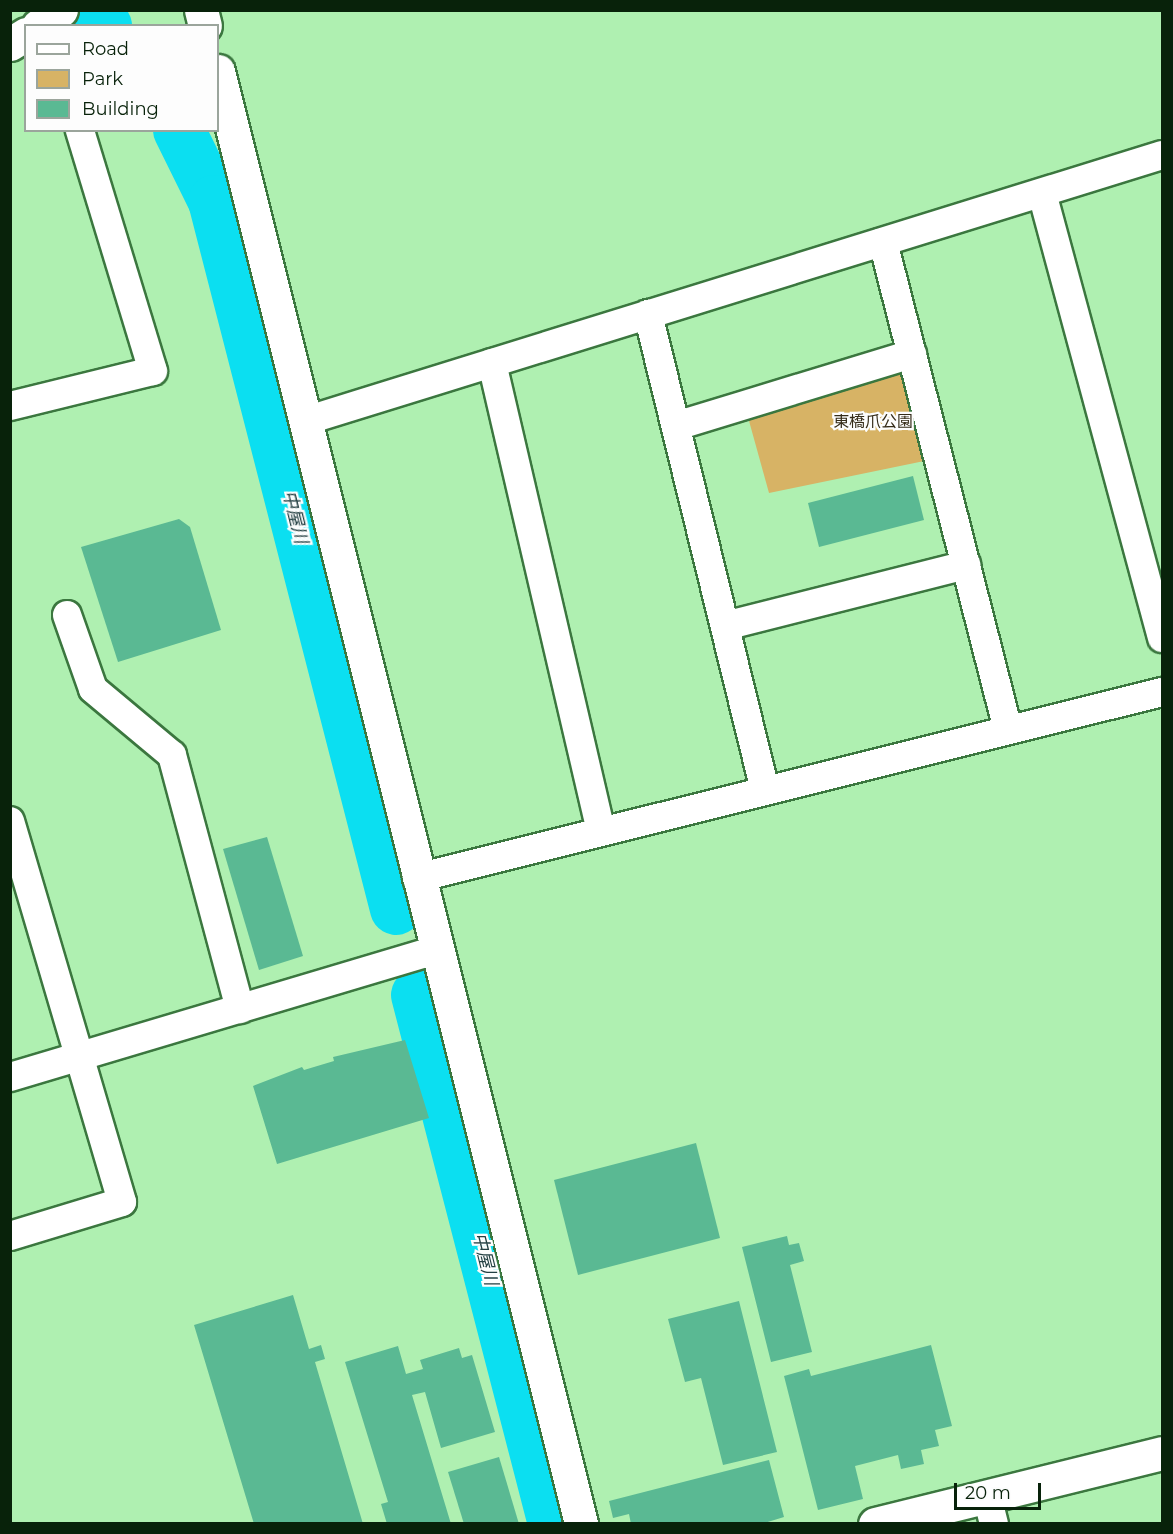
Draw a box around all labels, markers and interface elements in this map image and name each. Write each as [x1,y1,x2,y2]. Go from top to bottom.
legend [24,24,219,132]
text: Road [82,38,129,60]
text: Park [82,68,123,90]
text: Building [82,98,159,120]
park label: 東橋爪公園 [833,412,913,432]
water label: 中屋川 [278,488,312,546]
water label: 中屋川 [468,1230,502,1288]
scale bar [957,1471,1044,1509]
text: 20 m [965,1482,1011,1504]

